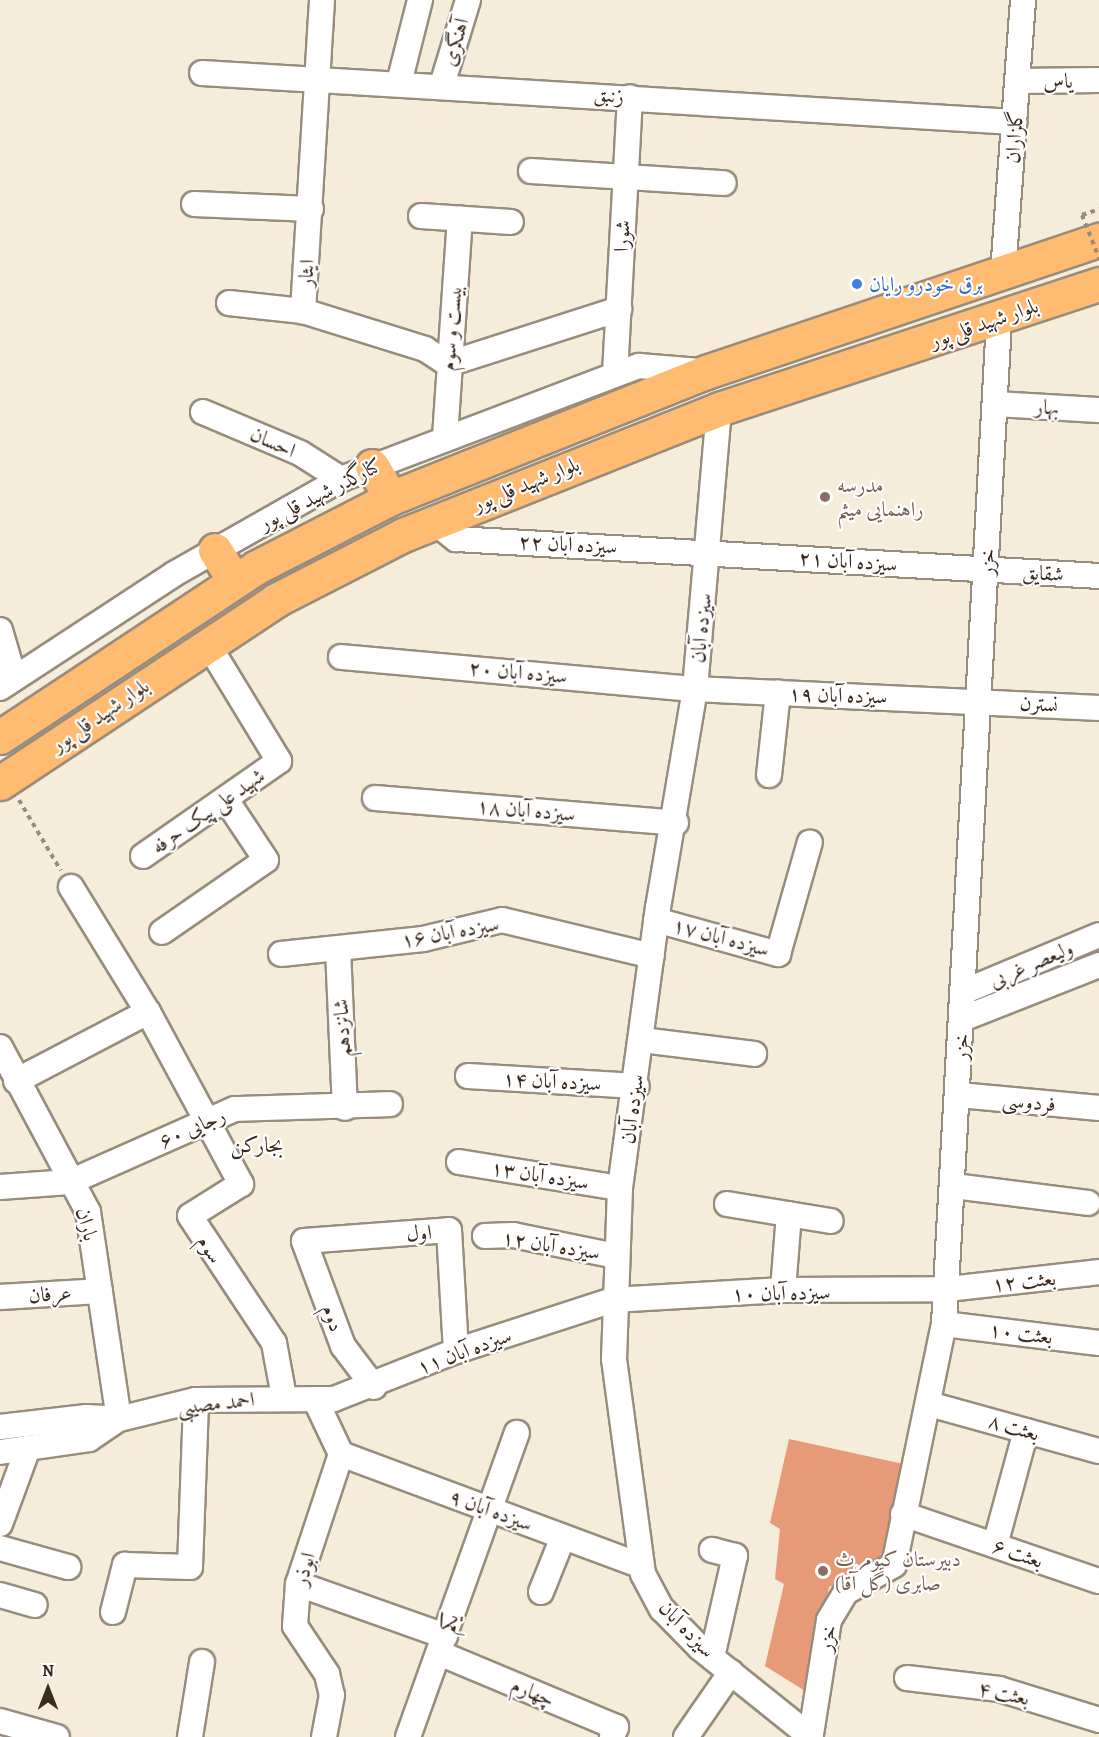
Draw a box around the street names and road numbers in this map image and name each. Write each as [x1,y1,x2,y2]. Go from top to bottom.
street label: آهنگری [436,15,474,69]
street label: یاس [1043,68,1073,94]
street label: زنبق [593,81,625,109]
street label: گلزاران [1000,110,1028,164]
street label: شورا [609,219,635,253]
street label: ایثار [292,258,320,288]
street label: بیست و سوم [435,284,467,372]
street label: بلوار شهید قلی پور [926,293,1042,353]
street label: بهار [1034,394,1060,420]
street label: احسان [246,421,300,463]
street label: بلوار شهید قلی پور [469,451,583,517]
street label: کنارگذر شهید قلی پور [255,452,385,536]
street label: سیزده آبان ۲۲ [518,529,618,559]
street label: سیزده آبان ۲۱ [798,545,898,577]
street label: خزر [974,548,1000,576]
street label: شقایق [1022,559,1064,587]
street label: سیزده آبان [685,592,717,664]
street label: سیزده آبان ۲۰ [468,655,568,689]
street label: بلوار شهید قلی پور [46,673,154,757]
street label: سیزده آبان ۱۹ [788,681,888,709]
street label: نسترن [1019,690,1059,718]
street label: شهید علی پیک حرفه [146,763,270,859]
street label: سیزده آبان ۱۸ [476,793,576,827]
street label: سیزده آبان ۱۶ [399,911,501,953]
street label: سیزده آبان ۱۷ [670,912,772,962]
street label: ولیعصر غربی [985,935,1077,993]
street label: شانزدهم [328,998,356,1058]
street label: خزر [948,1033,974,1061]
street label: سیزده آبان ۱۴ [502,1066,602,1096]
street label: سیزده آبان [615,1072,649,1146]
street label: فردوسی [1001,1087,1057,1117]
street label: رجایی ۶۰ [155,1102,229,1154]
street label: سیزده آبان ۱۳ [489,1155,591,1195]
street label: باران [70,1204,104,1244]
street label: اول [405,1220,433,1246]
street label: سیزده آبان ۱۲ [500,1225,602,1265]
street label: سوم [192,1230,228,1268]
street label: بعثت ۱۲ [991,1265,1057,1297]
street label: عرفان [28,1280,72,1308]
street label: سیزده آبان ‍۱۰ [731,1280,831,1306]
street label: دوم [316,1301,350,1335]
street label: بعثت ۱۰ [988,1317,1054,1349]
street label: سیزده آبان ۱۱ [413,1322,515,1380]
street label: احمد مصیبی [176,1386,256,1420]
street label: بعثت ۸ [986,1408,1042,1446]
street label: سیزده آبان ۹ [446,1483,536,1537]
street label: بعثت ۶ [989,1533,1047,1573]
street label: ابوذر [287,1549,321,1589]
street label: سیزده آبان [654,1595,720,1663]
street label: یکم [434,1610,464,1636]
street label: خزر [812,1622,842,1654]
street label: چهارم [508,1672,558,1712]
street label: بعثت ۴ [976,1675,1032,1711]

